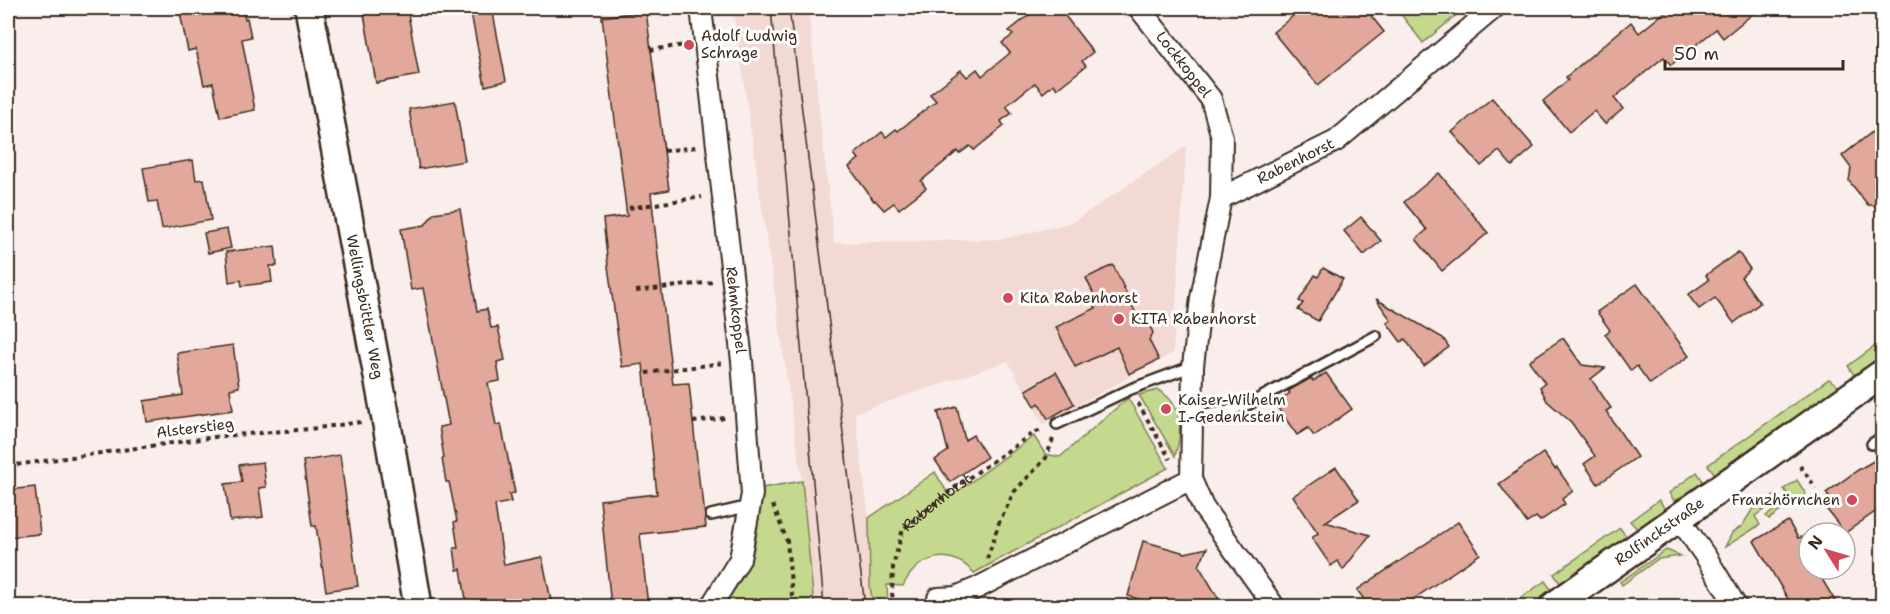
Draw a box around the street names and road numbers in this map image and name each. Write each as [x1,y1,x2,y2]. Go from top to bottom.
street label: Lockkoppel [1151,27,1216,102]
street label: Rabenhorst [1254,133,1338,189]
street label: Wellingsbüttler Weg [342,233,388,381]
street label: Rehmkoppel [721,265,751,355]
street label: Alsterstieg [155,413,235,443]
street label: Rabenhorst [898,469,976,536]
street label: Rolfinckstraße [1611,493,1708,570]

